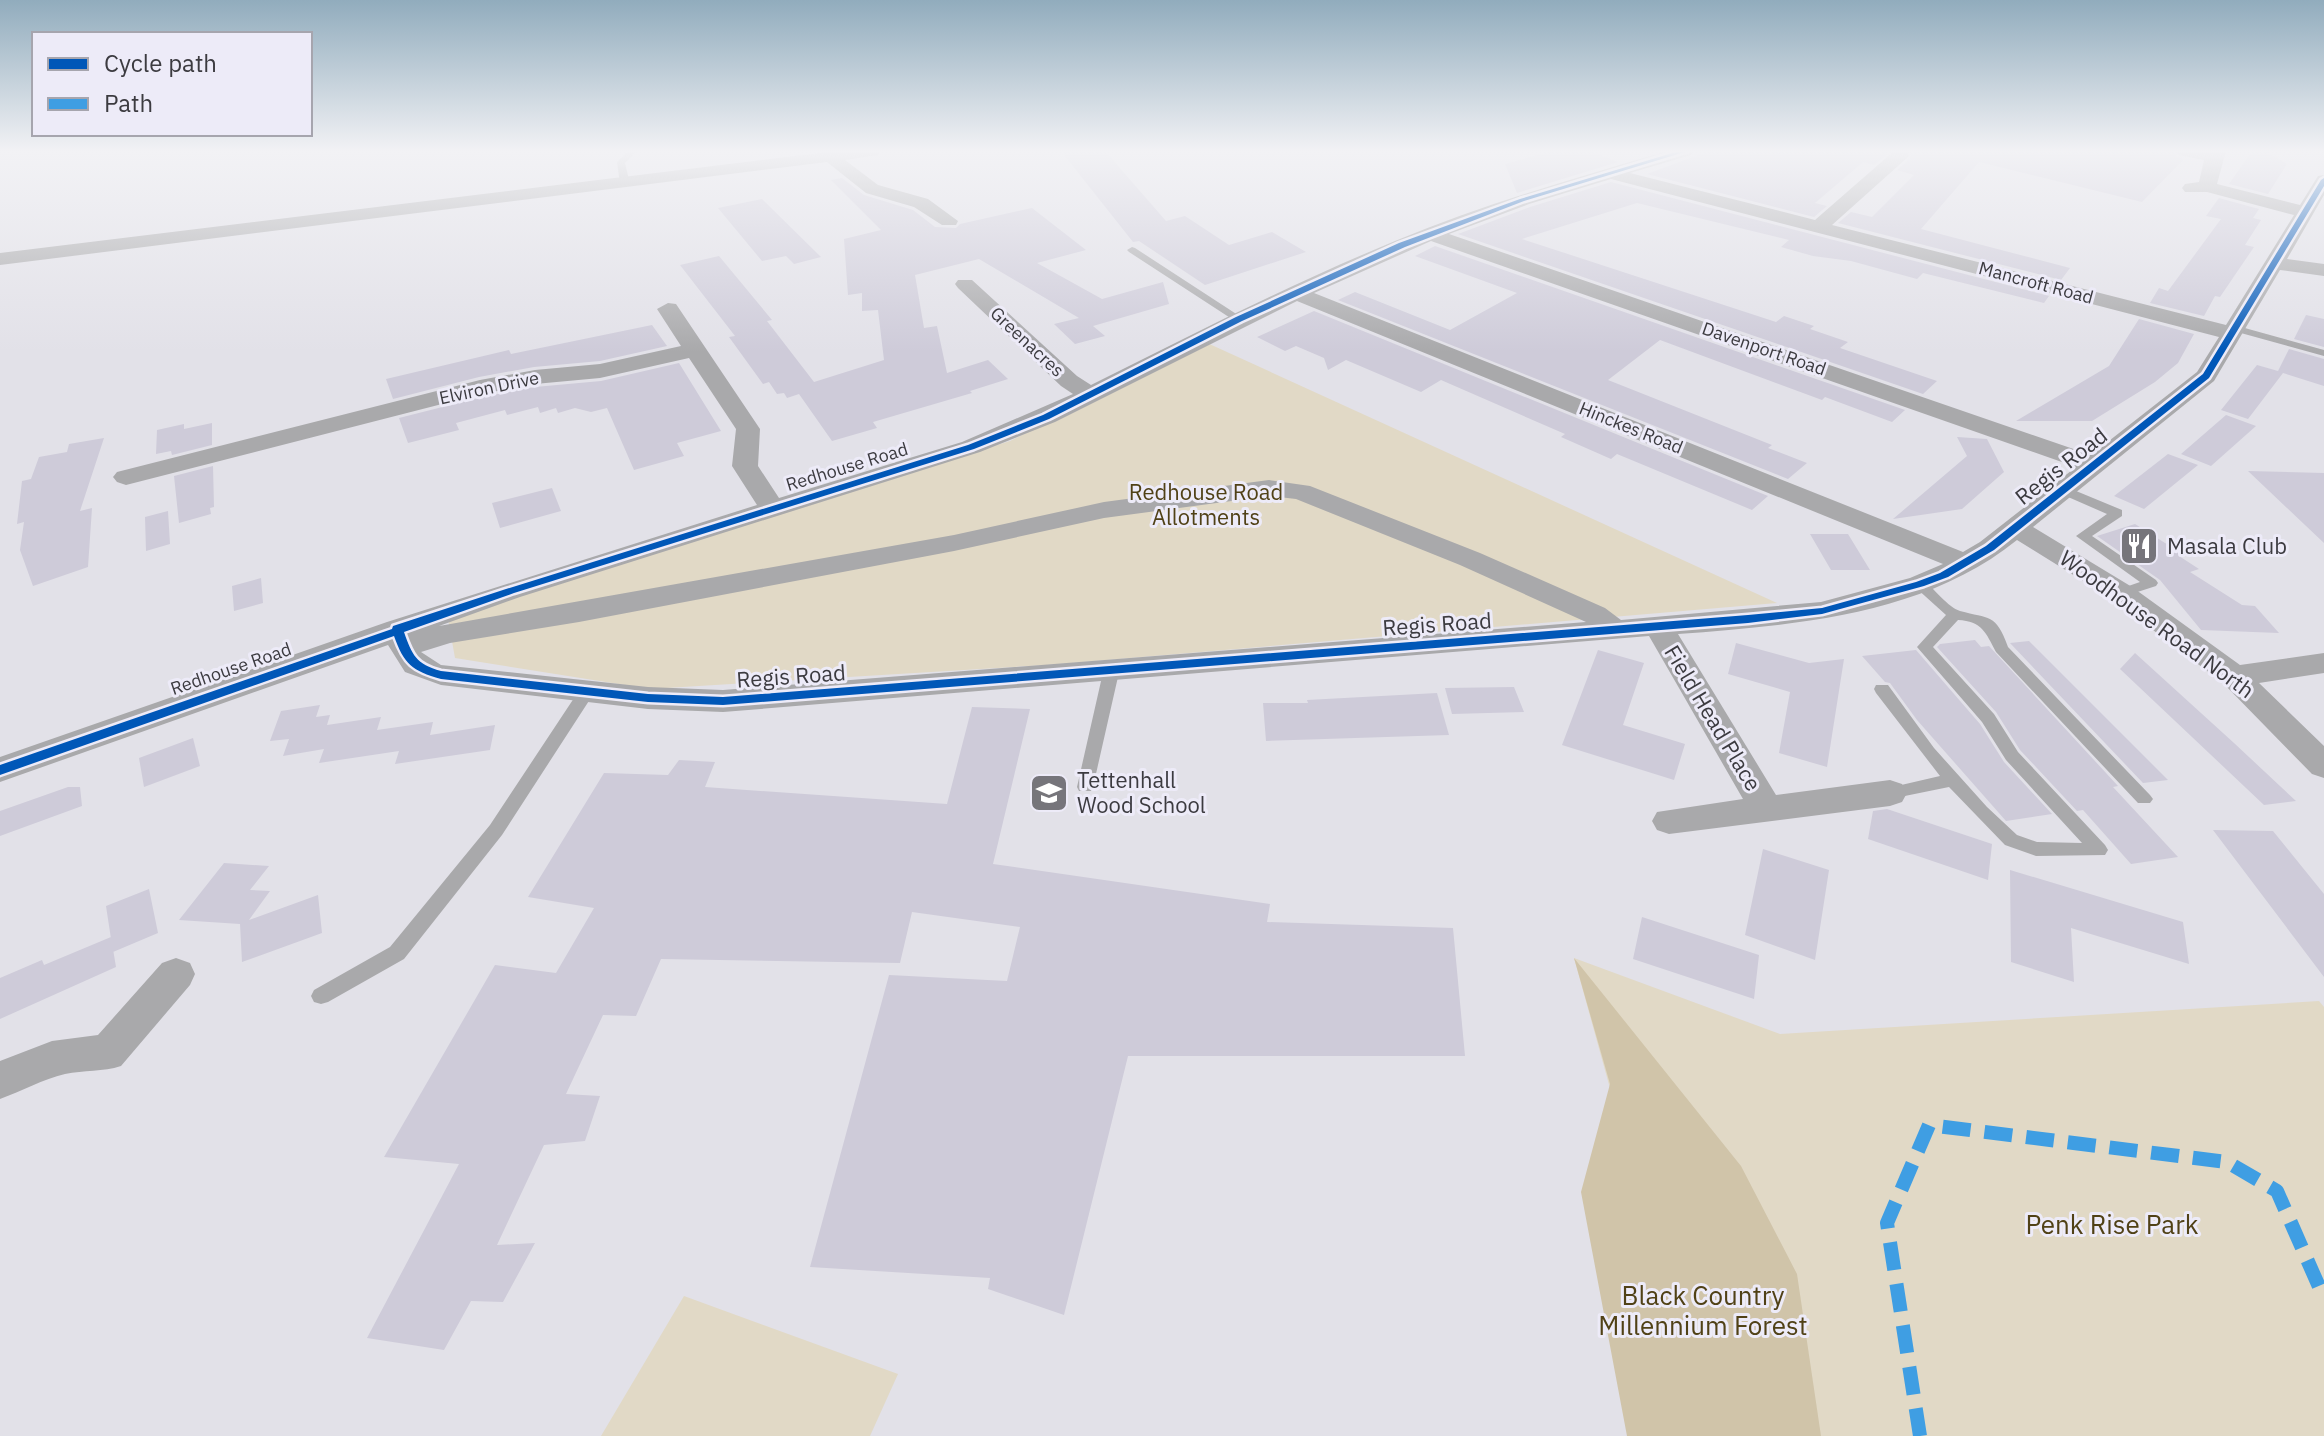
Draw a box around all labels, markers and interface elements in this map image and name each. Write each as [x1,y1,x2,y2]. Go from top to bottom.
legend [32,32,312,136]
text: Cycle path [104,47,217,79]
text: Path [104,87,153,119]
street label: Mancroft Road [1976,256,2096,309]
street label: Greenacres [986,302,1069,382]
street label: Davenport Road [1699,317,1829,380]
street label: Elviron Drive [437,366,541,409]
street label: Hinckes Road [1576,396,1686,459]
street label: Regis Road [2009,420,2113,511]
street label: Redhouse Road [783,437,911,496]
park label: Redhouse Road Allotments [1129,477,1283,531]
restaurant icon: Masala Club [2118,525,2160,567]
place label: Masala Club [2167,531,2287,560]
street label: Woodhouse Road North [2054,543,2260,704]
street label: Regis Road [1381,605,1493,642]
street label: Redhouse Road [167,637,294,700]
street label: Field Head Place [1658,639,1768,796]
street label: Regis Road [735,657,847,694]
place label: Tettenhall Wood School [1077,765,1206,819]
school or university icon: Tettenhall Wood School [1028,772,1070,814]
park label: Penk Rise Park [2026,1207,2199,1241]
park label: Black Country Millennium Forest [1598,1278,1808,1342]

